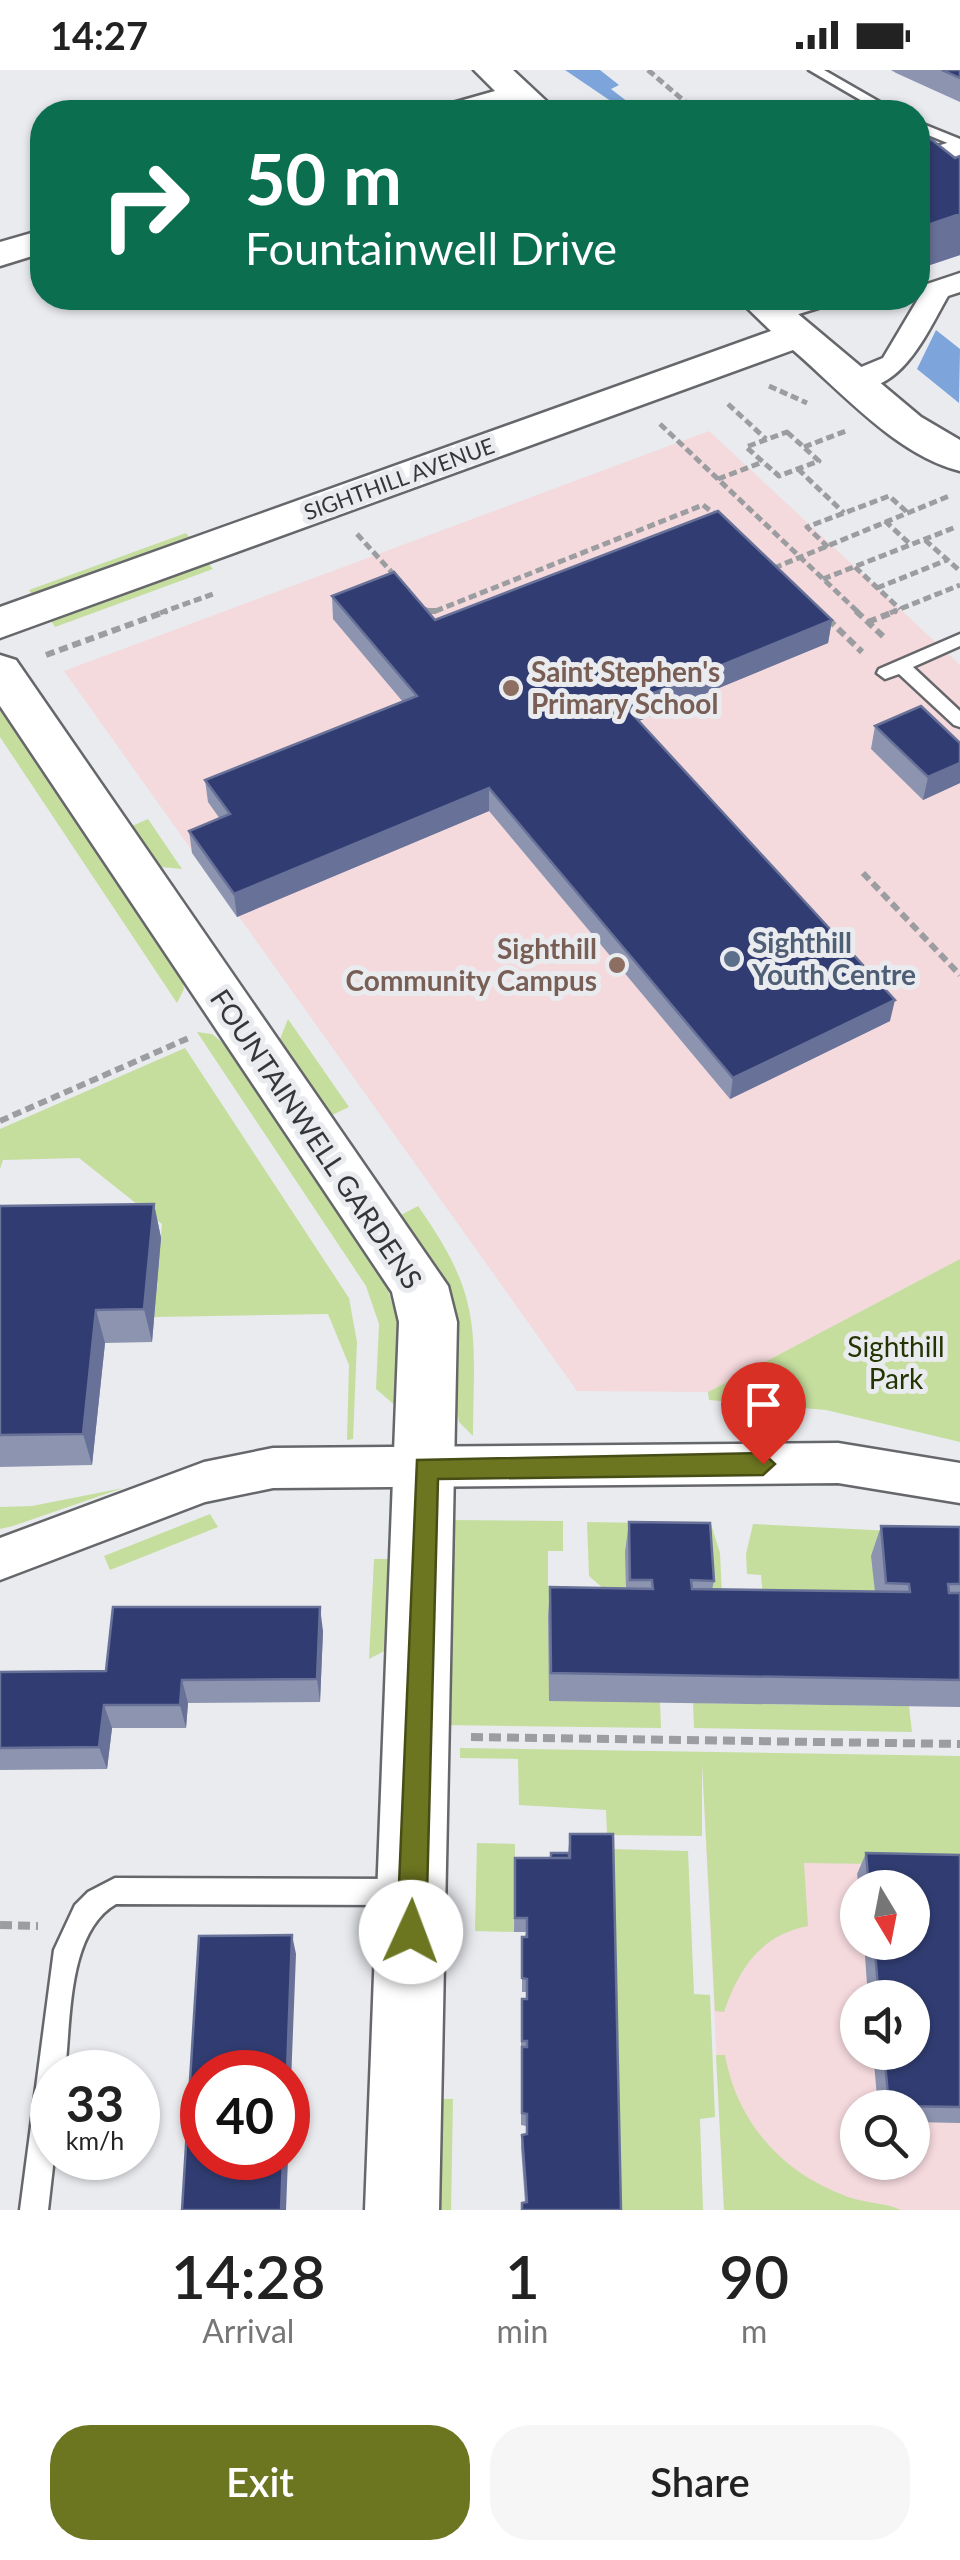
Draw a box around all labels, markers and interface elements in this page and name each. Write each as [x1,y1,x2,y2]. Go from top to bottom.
text: 14:27 [50,12,148,58]
text: 50 m [245,136,402,220]
icon: right [80,140,210,270]
text: Fountainwell Drive [245,221,617,275]
street label: SIGHTHILL AVENUE [300,432,498,526]
place label: Saint Stephen's Primary School [531,654,720,720]
marker: Saint Stephen's Primary School [500,677,522,699]
place label: Sighthill Youth Centre [751,925,916,991]
place label: Sighthill Community Campus [346,931,597,997]
marker: Sighthill Youth Centre [721,948,743,970]
marker: Sighthill Community Campus [606,954,628,976]
street label: FOUNTAINWELL GARDENS [204,982,430,1295]
park label: Sighthill Park [847,1329,945,1395]
pin [721,1362,806,1465]
icon: arrive [736,1377,791,1432]
north arrow [840,1870,930,1960]
map controls [840,1870,930,2180]
position arrow [359,1880,463,1984]
button: sound [840,1980,930,2070]
speed limit sign: 40 [180,2050,310,2180]
text: 33 [66,2073,124,2133]
button: search [840,2090,930,2180]
text: km/h [66,2125,124,2155]
text: 14:28 [171,2240,325,2312]
text: 1 [505,2240,540,2312]
text: 90 [719,2240,789,2312]
text: Arrival [202,2311,294,2350]
text: min [496,2311,548,2350]
text: m [741,2311,767,2350]
button: Exit [50,2425,470,2540]
button: Share [490,2425,910,2540]

